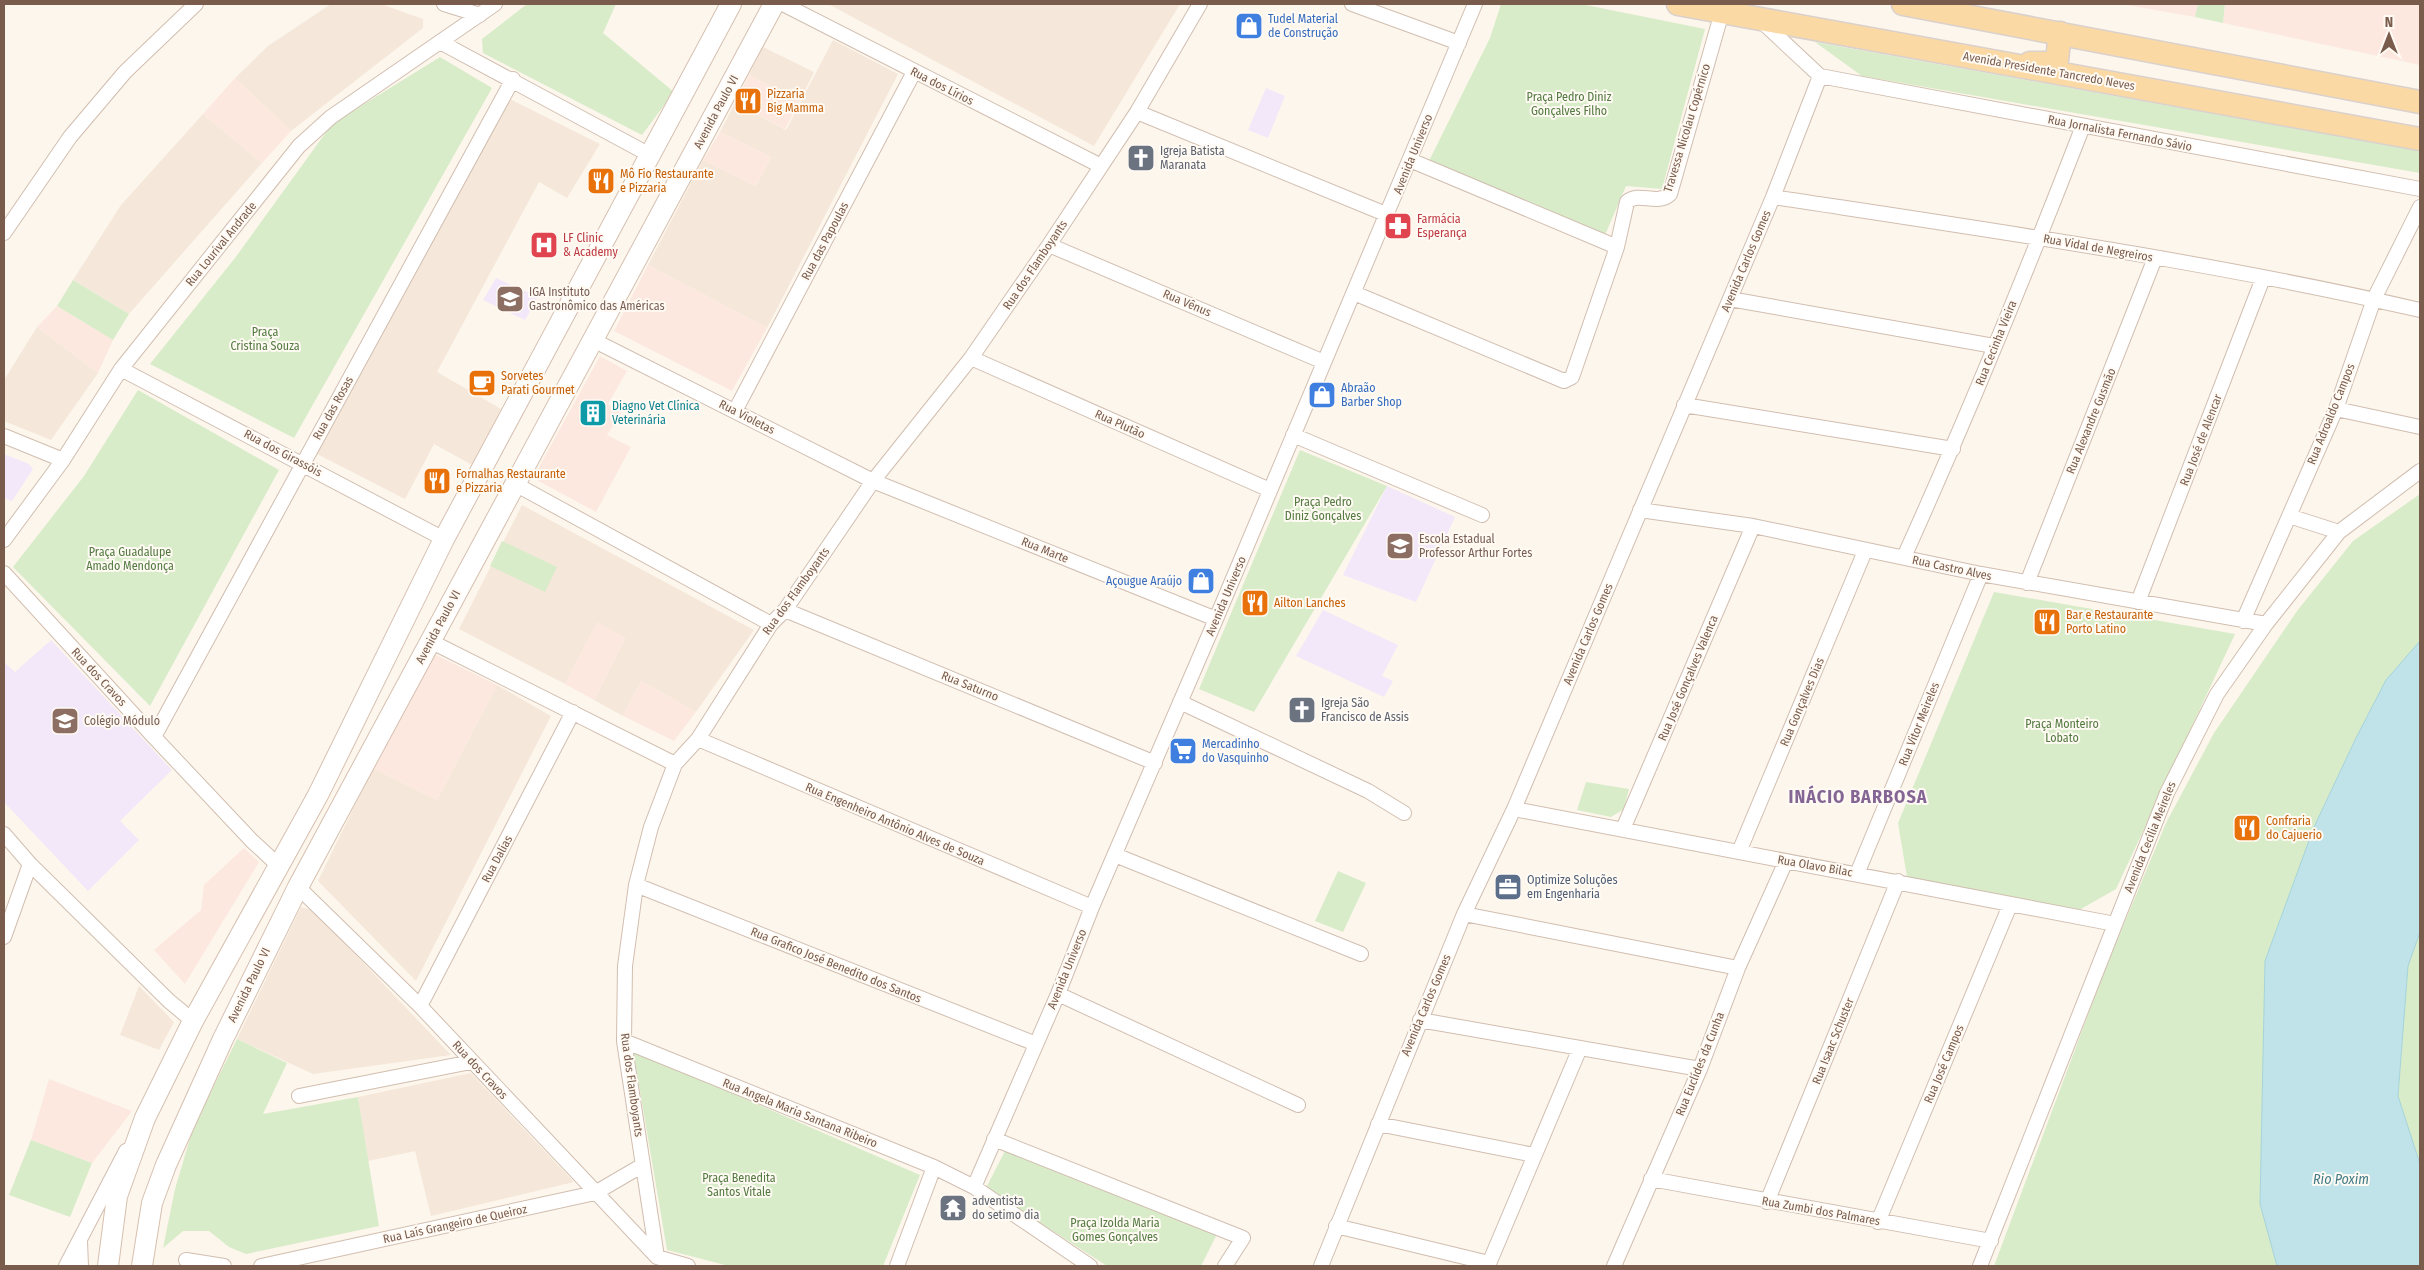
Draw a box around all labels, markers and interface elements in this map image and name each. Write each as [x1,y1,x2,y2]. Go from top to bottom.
north arrow [2364,10,2414,60]
shop icon: Tudel Material de Construção [1234,11,1264,41]
place label: Tudel Material de Construção [1268,12,1338,40]
text: N [2385,14,2393,31]
street label: Avenida Presidente Tancredo Neves [1962,49,2136,93]
street label: Travessa Nicolau Copérnico [1661,62,1713,194]
street label: Rua dos Lírios [908,64,976,108]
street label: Avenida Paulo VI [691,73,741,151]
restaurant icon: Pizzaria Big Mamma [733,86,763,116]
place label: Pizzaria Big Mamma [767,87,824,115]
park label: Praça Pedro Diniz Gonçalves Filho [1527,90,1612,118]
street label: Avenida Universo [1391,112,1435,196]
street label: Rua Jornalista Fernando Sávio [2047,112,2193,154]
church icon: Igreja Batista Maranata [1126,143,1156,173]
place label: Igreja Batista Maranata [1160,144,1225,172]
restaurant icon: Mô Fio Restaurante e Pizzaria [586,166,616,196]
place label: Mô Fio Restaurante e Pizzaria [620,167,714,195]
street label: Rua Lourival Andrade [183,199,259,289]
street label: Rua das Papoulas [799,200,851,282]
street label: Avenida Carlos Gomes [1718,208,1774,314]
pharmacy icon: Farmácia Esperança [1383,211,1413,241]
place label: Farmácia Esperança [1417,212,1467,240]
street label: Rua dos Flamboyants [1000,218,1070,312]
hospital icon: LF Clinic & Academy [529,230,559,260]
place label: LF Clinic & Academy [563,231,619,259]
street label: Rua Vidal de Negreiros [2042,231,2154,265]
school or university icon: IGA Instituto Gastronômico das Américas [495,284,525,314]
place label: IGA Instituto Gastronômico das Américas [529,285,665,313]
street label: Rua Vênus [1161,287,1213,319]
street label: Rua Cecinha Vieira [1973,298,2020,388]
park label: Praça Cristina Souza [230,325,300,353]
street label: Rua Adroaldo Campos [2304,361,2358,467]
street label: Rua Alexandre Gusmão [2063,366,2119,476]
cafe icon: Sorvetes Parati Gourmet [467,368,497,398]
place label: Sorvetes Parati Gourmet [501,369,575,397]
street label: Rua das Rosas [310,374,356,442]
shop icon: Abraão Barber Shop [1307,380,1337,410]
place label: Abraão Barber Shop [1341,381,1402,409]
street label: Rua José de Alencar [2177,391,2225,488]
street label: Rua Violetas [717,397,777,437]
building icon: Diagno Vet Clínica Veterinária [578,398,608,428]
place label: Diagno Vet Clínica Veterinária [612,399,700,427]
street label: Rua Plutão [1093,407,1147,441]
street label: Rua dos Girassóis [242,427,324,479]
restaurant icon: Fornalhas Restaurante e Pizzaria [422,466,452,496]
place label: Fornalhas Restaurante e Pizzaria [456,467,566,495]
park label: Praça Pedro Diniz Gonçalves [1285,495,1361,523]
school or university icon: Escola Estadual Professor Arthur Fortes [1385,531,1415,561]
place label: Escola Estadual Professor Arthur Fortes [1419,532,1532,560]
street label: Rua Marte [1019,534,1071,566]
park label: Praça Guadalupe Amado Mendonça [86,545,174,573]
street label: Rua dos Flamboyants [760,545,832,637]
street label: Rua Castro Alves [1911,553,1993,583]
street label: Avenida Universo [1203,554,1249,638]
shop icon: Açougue Araújo [1186,566,1216,596]
place label: Açougue Araújo [1106,574,1182,588]
street label: Avenida Carlos Gomes [1560,581,1616,687]
street label: Avenida Paulo VI [413,588,463,666]
restaurant icon: Ailton Lanches [1240,588,1270,618]
place label: Ailton Lanches [1274,596,1346,610]
restaurant icon: Bar e Restaurante Porto Latino [2032,607,2062,637]
place label: Bar e Restaurante Porto Latino [2066,608,2153,636]
street label: Rua José Gonçalves Valenca [1655,613,1721,743]
street label: Rua dos Cravos [69,645,129,709]
street label: Rua Gonçalves Dias [1777,656,1827,748]
street label: Rua Saturno [939,668,1001,704]
street label: Rua Vitor Meireles [1896,680,1942,768]
church icon: Igreja São Francisco de Assis [1287,695,1317,725]
place label: Igreja São Francisco de Assis [1321,696,1409,724]
school or university icon: Colégio Módulo [50,706,80,736]
place label: Colégio Módulo [84,714,160,728]
park label: Praça Monteiro Lobato [2025,717,2099,745]
supermarket icon: Mercadinho do Vasquinho [1168,736,1198,766]
place label: Mercadinho do Vasquinho [1202,737,1269,765]
street label: Avenida Cecília Meireles [2121,779,2179,895]
street label: Rua Engenheiro Antônio Alves de Souza [803,780,987,868]
district label: INÁCIO BARBOSA [1789,785,1927,808]
restaurant icon: Confraria do Cajuerio [2232,813,2262,843]
place label: Confraria do Cajuerio [2266,814,2322,842]
street label: Rua Dalias [479,833,515,885]
street label: Rua Olavo Bilac [1776,853,1854,879]
office icon: Optimize Soluções em Engenharia [1493,872,1523,902]
place label: Optimize Soluções em Engenharia [1527,873,1618,901]
street label: Rua Grafico José Benedito dos Santos [749,924,923,1006]
street label: Avenida Universo [1045,927,1089,1011]
street label: Avenida Paulo VI [225,945,273,1025]
street label: Avenida Carlos Gomes [1398,952,1454,1058]
street label: Rua Isaac Schuster [1809,995,1857,1086]
street label: Rua Euclídes da Cunha [1673,1010,1727,1118]
street label: Rua José Campos [1921,1023,1967,1105]
street label: Rua dos Flamboyants [618,1032,646,1138]
street label: Rua dos Cravos [450,1038,510,1102]
street label: Rua Angela Maria Santana Ribeiro [721,1075,879,1151]
park label: Praça Benedita Santos Vitale [702,1171,776,1199]
water label: Rio Poxim [2313,1171,2369,1188]
temple icon: adventista do setimo dia [938,1193,968,1223]
place label: adventista do setimo dia [972,1194,1039,1222]
street label: Rua Zumbi dos Palmares [1761,1194,1881,1228]
street label: Rua Laís Grangeiro de Queiroz [382,1202,528,1246]
park label: Praça Izolda Maria Gomes Gonçalves [1070,1216,1160,1244]

